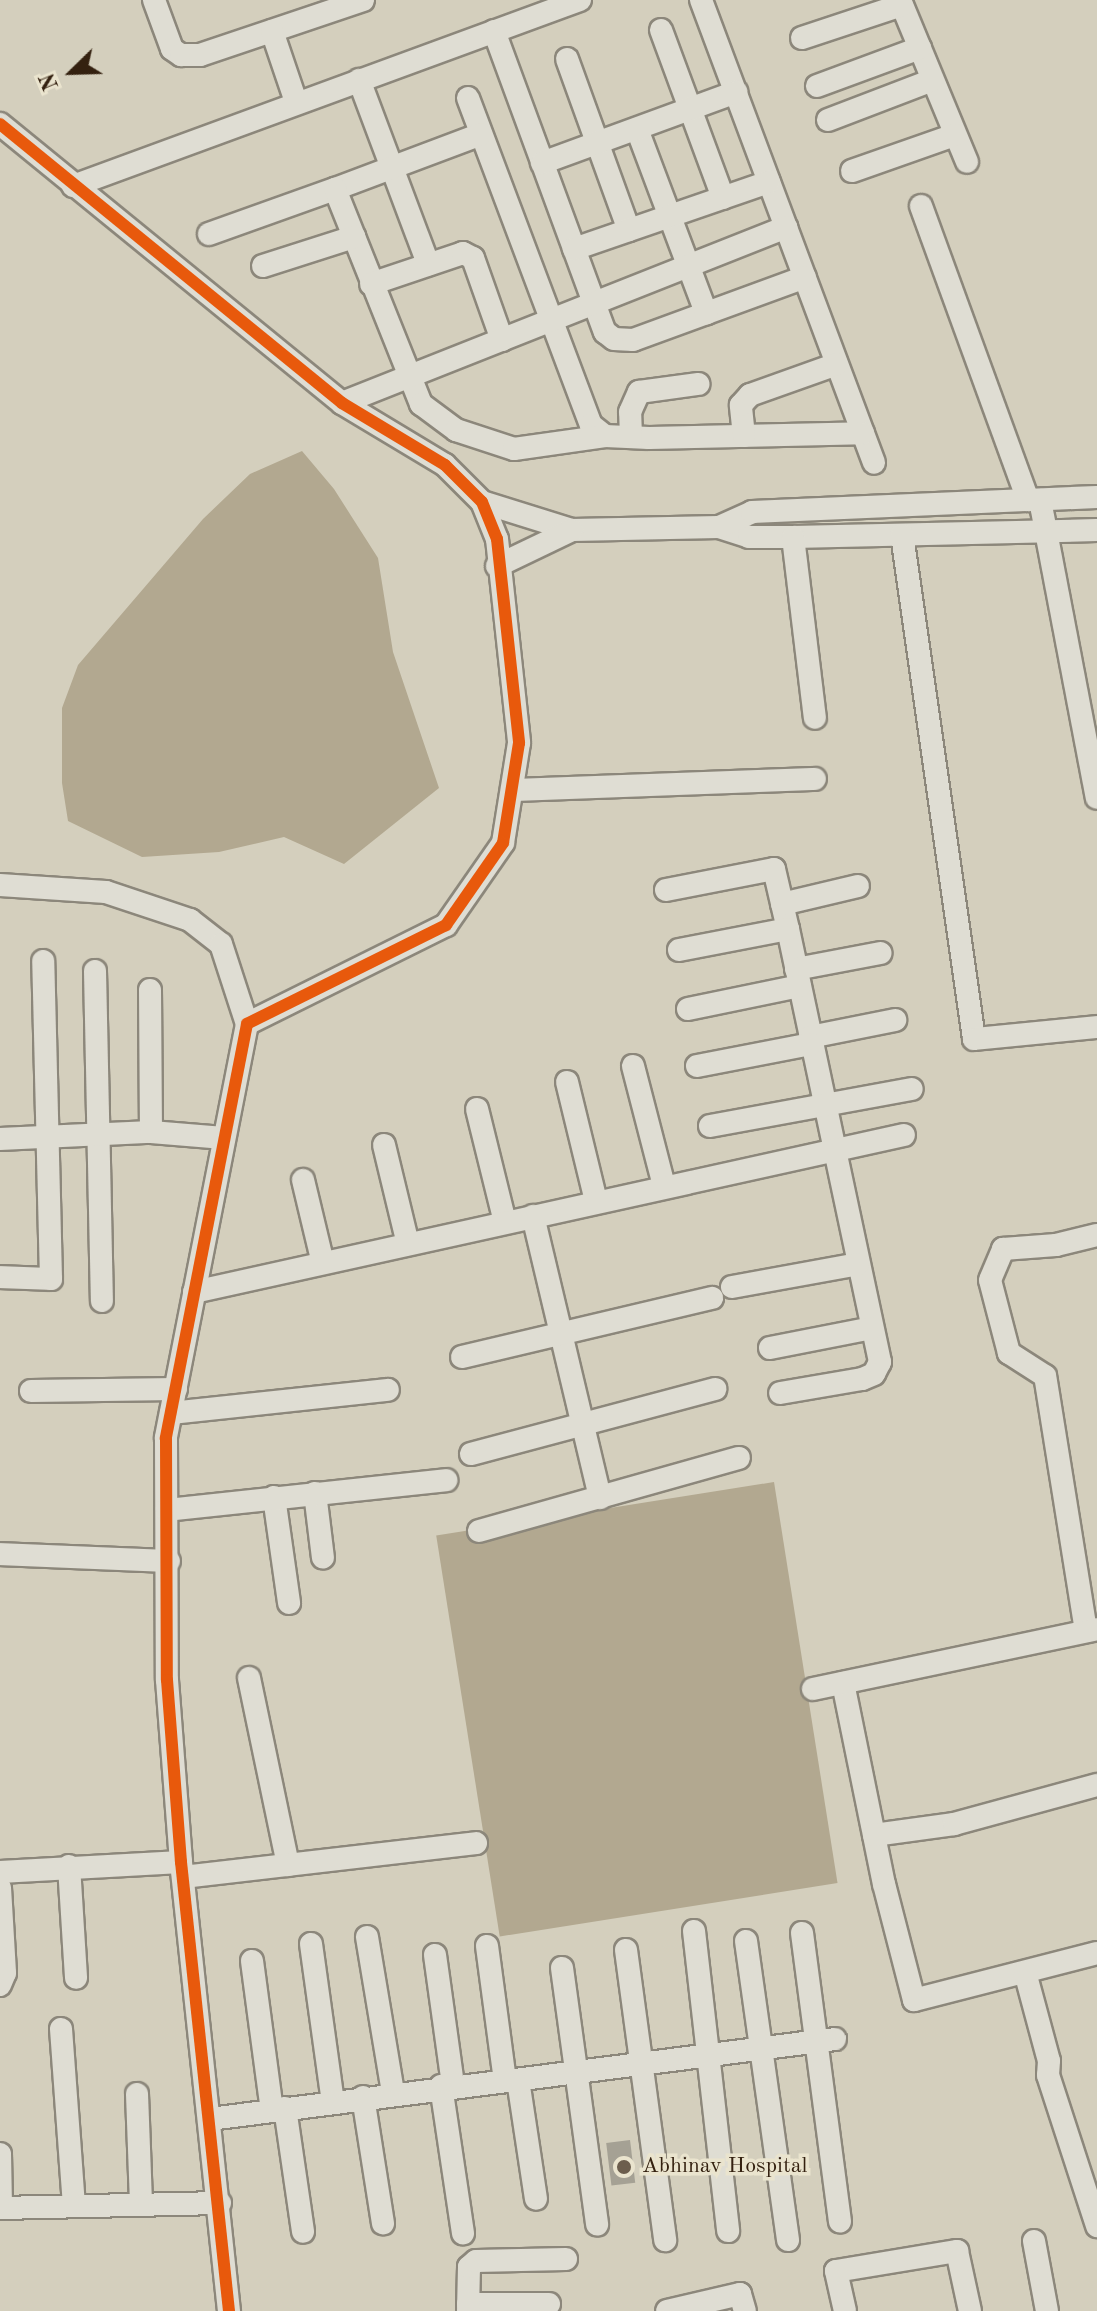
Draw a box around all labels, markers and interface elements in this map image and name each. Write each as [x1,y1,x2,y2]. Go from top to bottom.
north arrow [32,32,112,112]
text: N [36,69,63,93]
place label: Abhinav Hospital [642,2154,807,2180]
marker: Abhinav Hospital [613,2156,635,2178]

